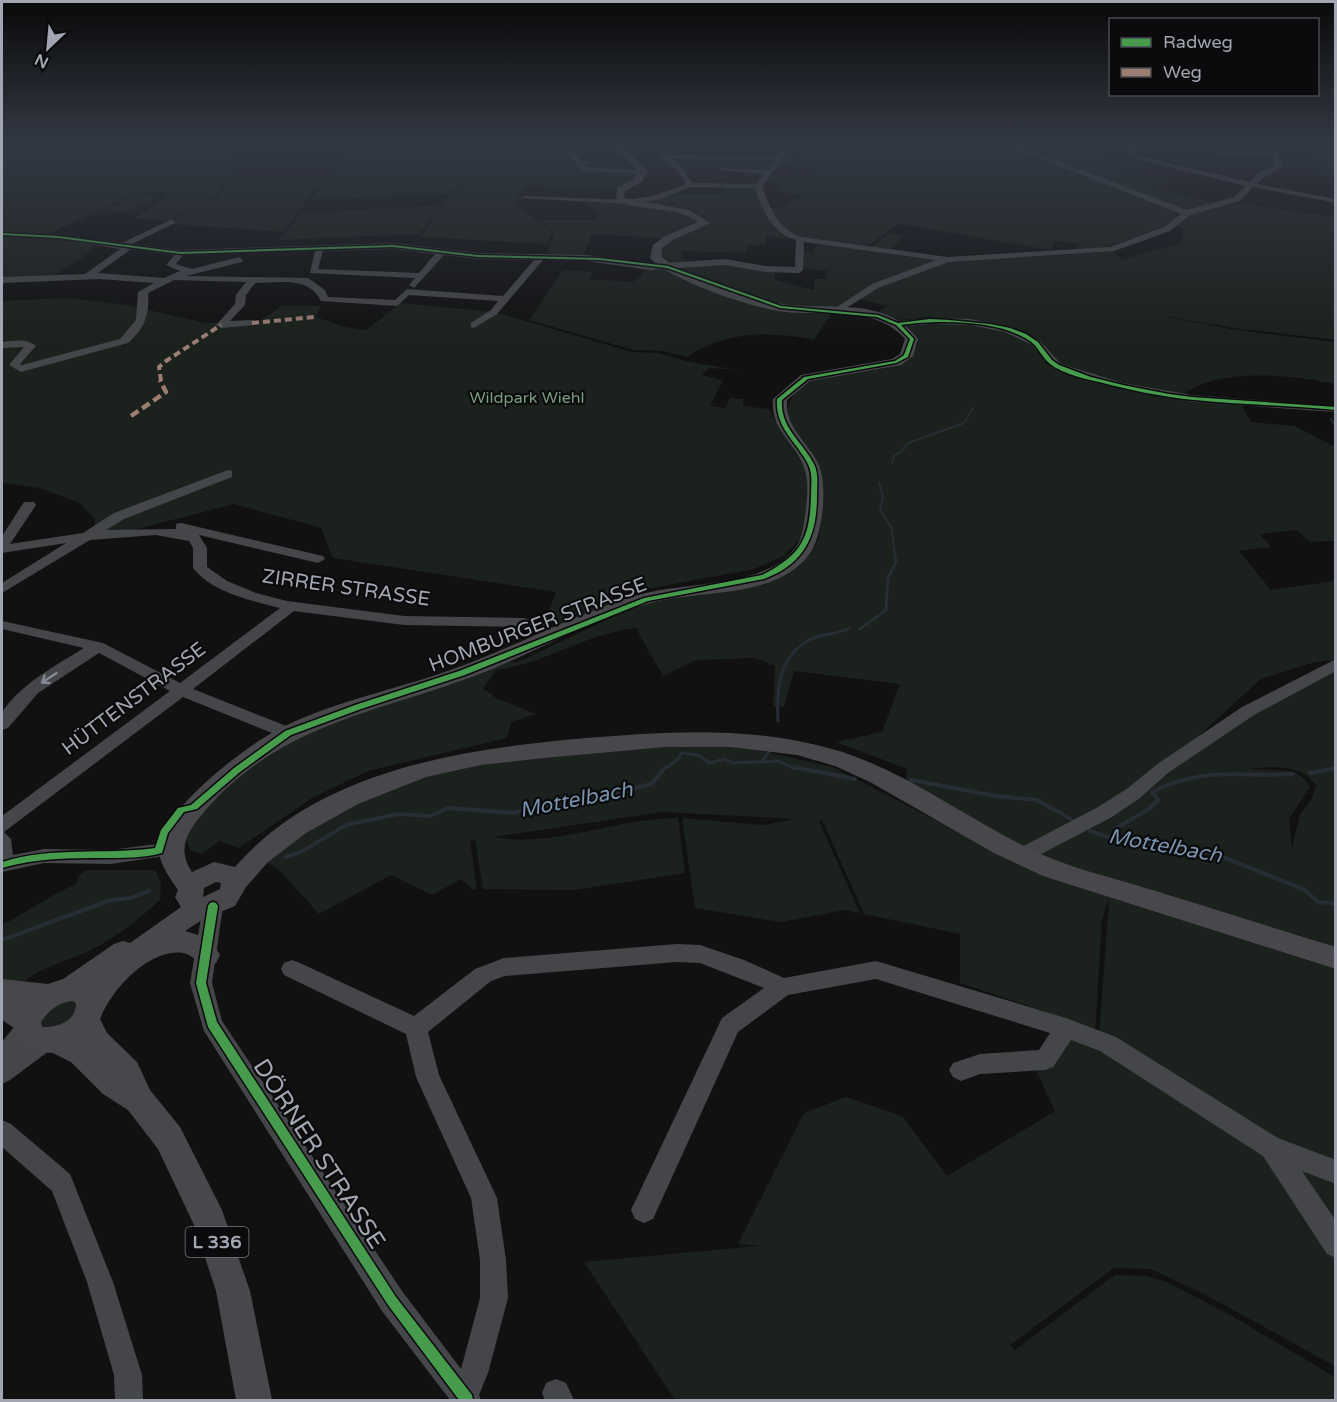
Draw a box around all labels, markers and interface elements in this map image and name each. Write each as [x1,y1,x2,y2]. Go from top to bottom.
north arrow [18,18,78,78]
legend [1109,18,1319,96]
text: Radweg [1163,31,1233,53]
text: N [32,49,52,72]
text: Weg [1163,61,1202,83]
park label: Wildpark Wiehl [470,388,584,408]
street label: ZIRRER STRASSE [260,564,432,612]
street label: HOMBURGER STRASSE [426,572,650,678]
street label: HÜTTENSTRASSE [57,636,211,761]
one-way arrow [41,672,58,684]
water label: Mottelbach [517,777,636,823]
water label: Mottelbach [1106,824,1225,868]
street label: DÖRNER STRASSE [247,1053,391,1255]
road number: L 336 [186,1227,248,1257]

